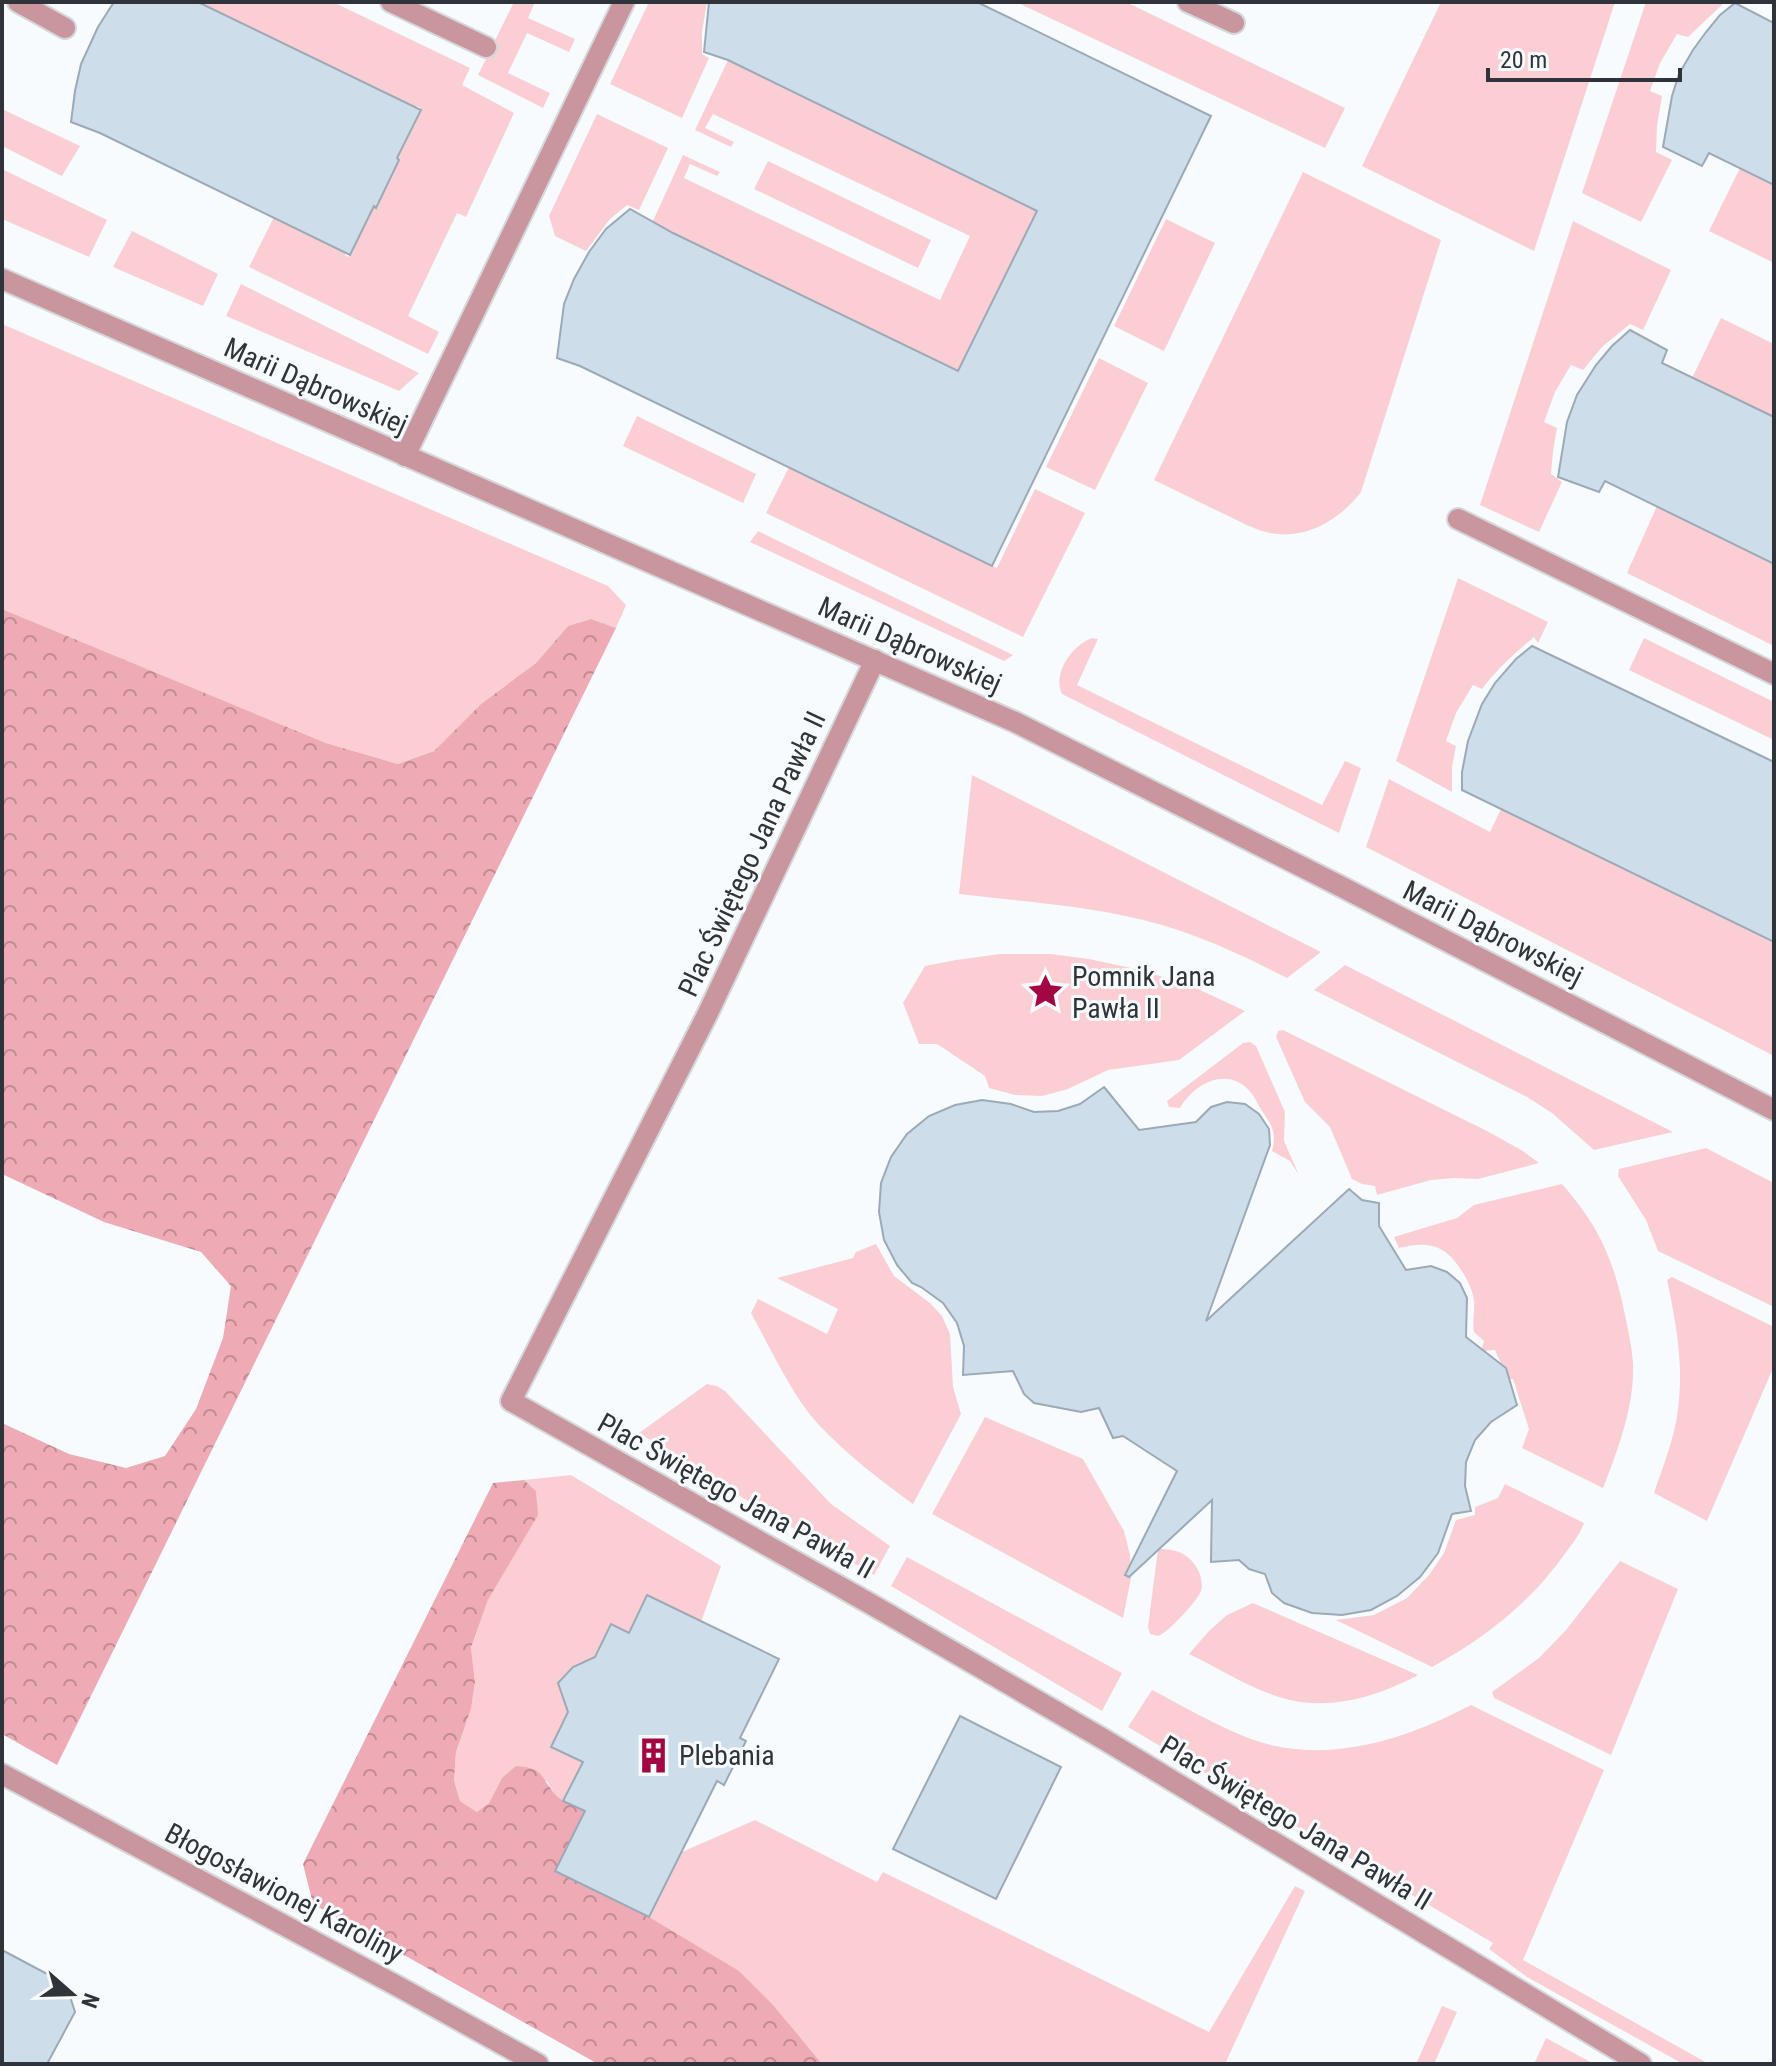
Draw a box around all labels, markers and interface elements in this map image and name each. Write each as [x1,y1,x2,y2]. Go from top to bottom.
scale bar [1488,32,1680,82]
text: 20 m [1500,46,1547,74]
street label: Marii Dąbrowskiej [219,331,413,441]
street label: Marii Dąbrowskiej [813,590,1007,700]
street label: Plac Świętego Jana Pawła II [671,706,833,1002]
street label: Marii Dąbrowskiej [1398,874,1588,992]
place label: Pomnik Jana Pawła II [1072,960,1215,1025]
place icon: Pomnik Jana Pawła II [1027,973,1065,1011]
street label: Plac Świętego Jana Pawła II [592,1406,880,1586]
street label: Plac Świętego Jana Pawła II [1154,1729,1438,1917]
building icon: Plebania [634,1736,672,1774]
place label: Plebania [679,1739,775,1772]
street label: Błogosławionej Karoliny [159,1816,409,1970]
north arrow [32,1954,112,2034]
text: N [76,1990,104,2011]

